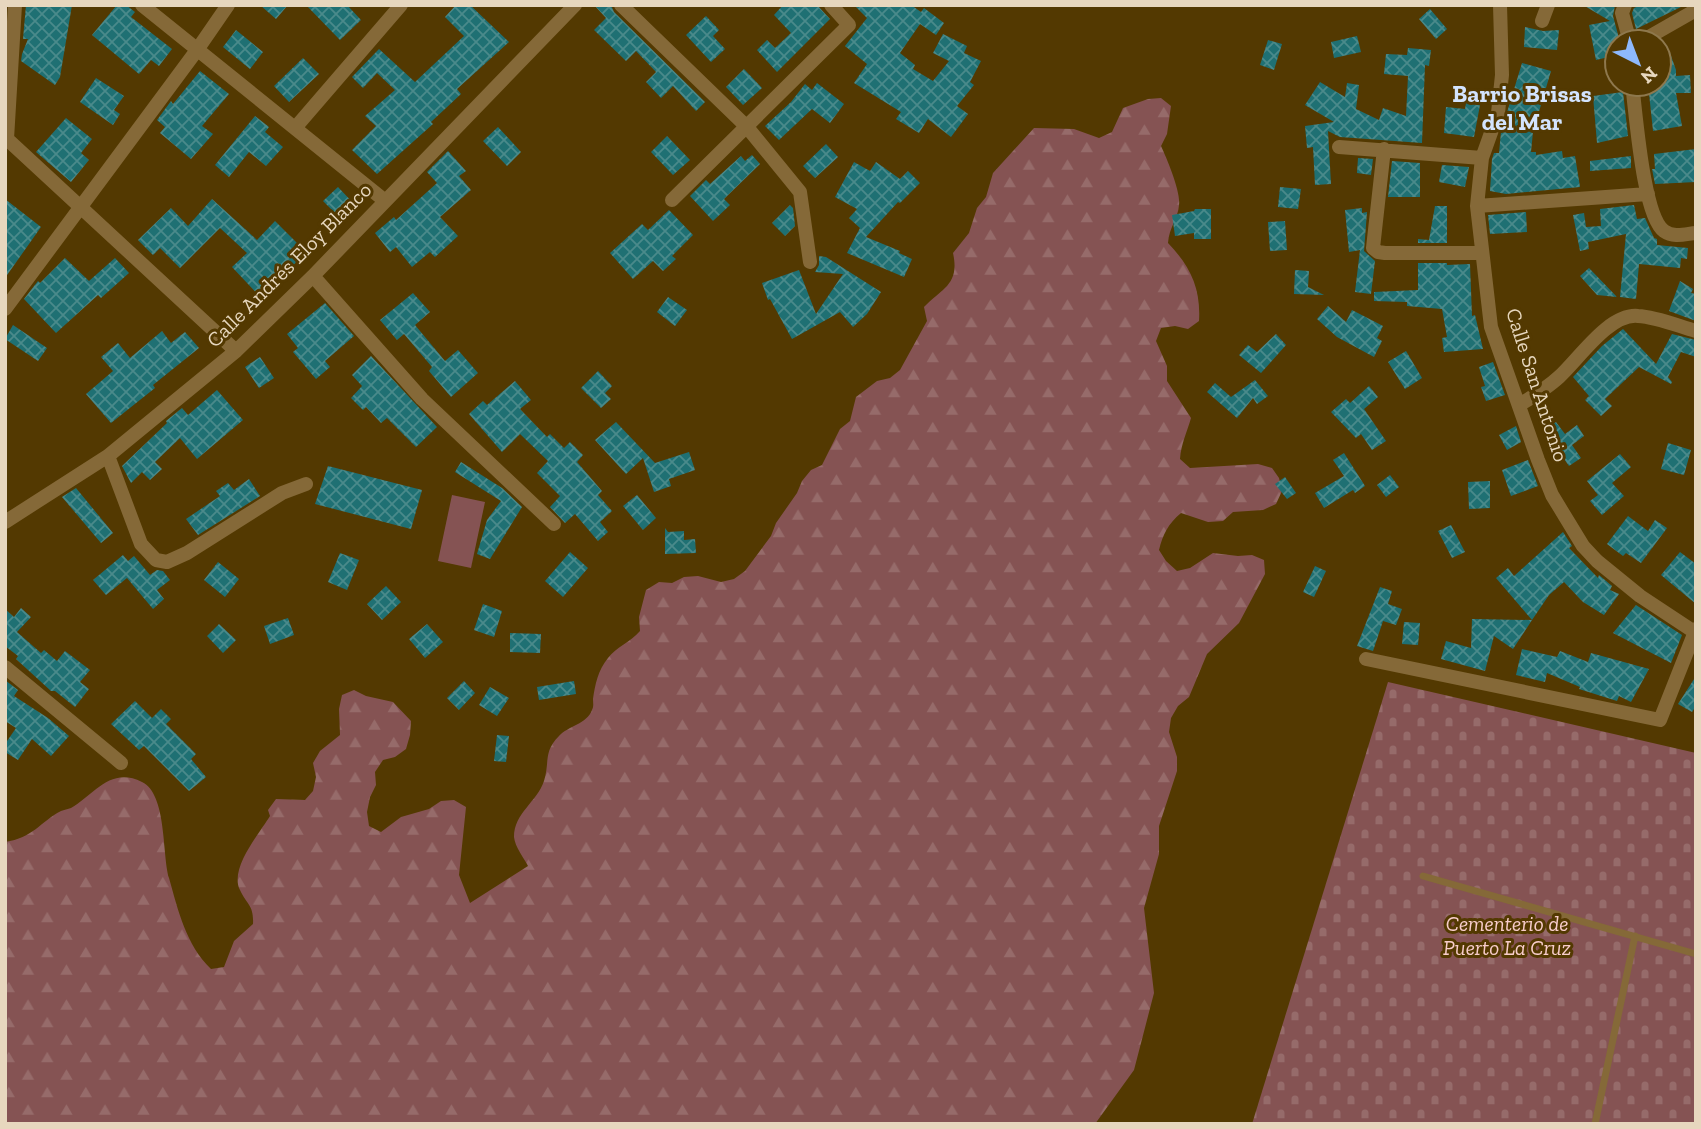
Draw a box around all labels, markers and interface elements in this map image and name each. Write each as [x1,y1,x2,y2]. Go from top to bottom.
north arrow [1603,28,1673,98]
text: N [1636,62,1662,89]
district label: Barrio Brisas del Mar [1452,79,1592,136]
street label: Calle Andrés Eloy Blanco [201,177,376,352]
street label: Calle San Antonio [1501,305,1574,465]
park label: Cementerio de Puerto La Cruz [1443,911,1571,960]

